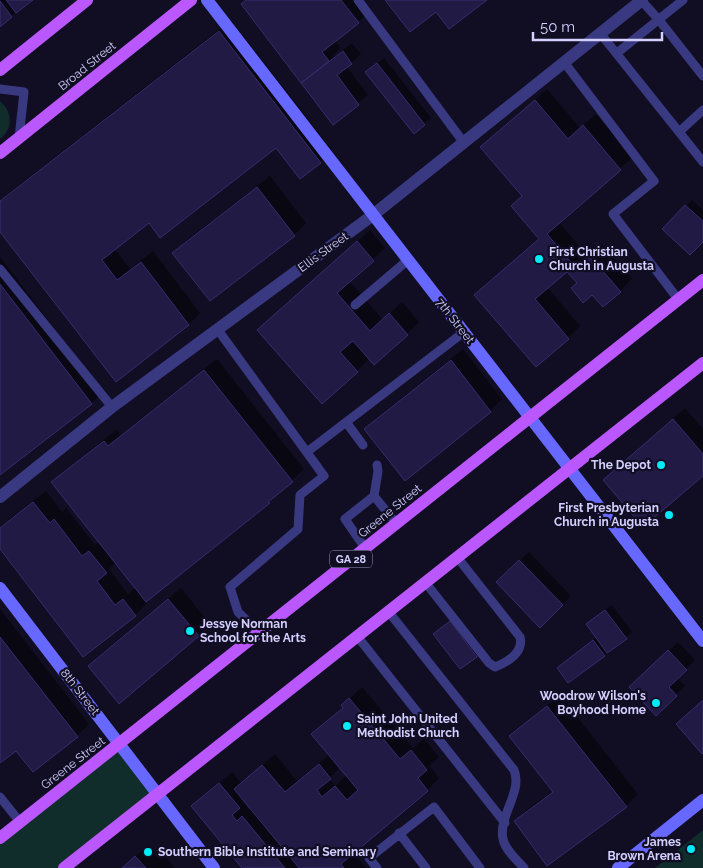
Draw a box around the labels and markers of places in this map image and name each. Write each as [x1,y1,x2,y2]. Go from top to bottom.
place label: First Christian Church in Augusta [549,245,654,273]
marker: First Christian Church in Augusta [533,253,545,265]
place label: The Depot [591,458,651,472]
marker: The Depot [655,459,667,471]
place label: First Presbyterian Church in Augusta [554,501,659,529]
marker: First Presbyterian Church in Augusta [663,509,675,521]
place label: Jessye Norman School for the Arts [200,617,306,645]
marker: Jessye Norman School for the Arts [184,625,196,637]
place label: Woodrow Wilson's Boyhood Home [540,689,646,717]
marker: Woodrow Wilson's Boyhood Home [650,697,662,709]
place label: Saint John United Methodist Church [357,712,459,740]
marker: Saint John United Methodist Church [341,720,353,732]
place label: James Brown Arena [607,835,681,863]
marker: James Brown Arena [685,843,697,855]
place label: Southern Bible Institute and Seminary [158,845,377,859]
marker: Southern Bible Institute and Seminary [142,846,154,858]

